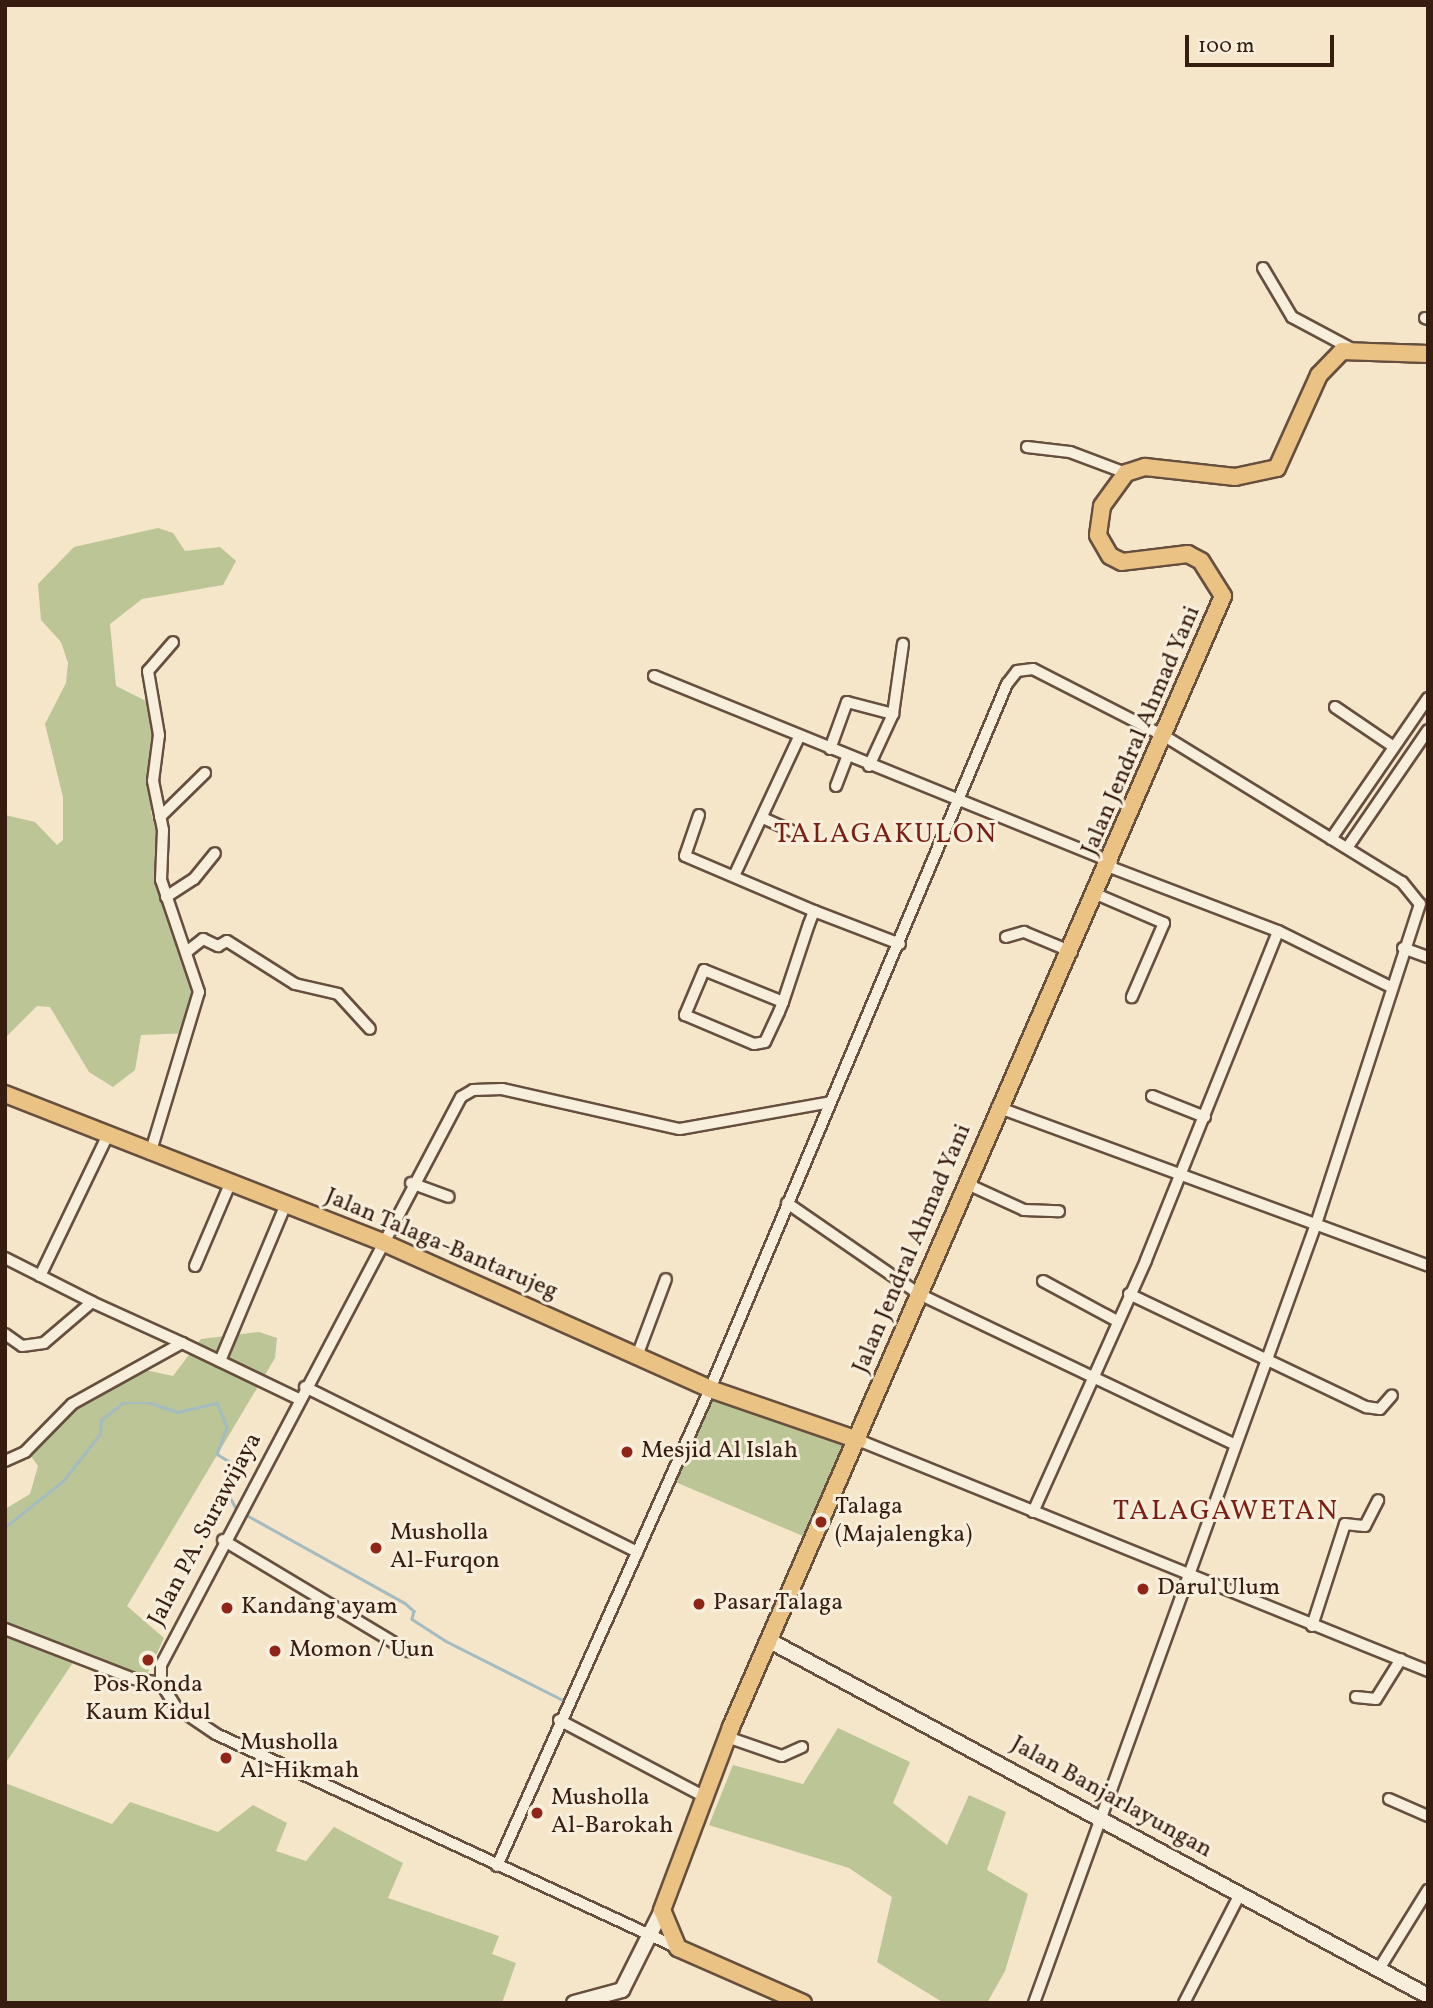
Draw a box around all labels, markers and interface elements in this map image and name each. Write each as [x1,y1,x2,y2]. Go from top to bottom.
scale bar [1188,21,1337,65]
text: 100 m [1198,32,1255,61]
street label: Jalan Jendral Ahmad Yani [1076,602,1208,860]
district label: TALAGAKULON [775,818,997,852]
street label: Jalan Jendral Ahmad Yani [847,1120,979,1378]
street label: Jalan Talaga-Bantarujeg [320,1183,562,1307]
street label: Jalan PA. Surawijaya [143,1428,269,1632]
place label: Mesjid Al Islah [641,1438,798,1466]
marker: Mesjid Al Islah [619,1444,635,1460]
place label: Talaga (Majalengka) [835,1494,972,1550]
district label: TALAGAWETAN [1114,1495,1338,1529]
marker: Talaga (Majalengka) [813,1514,829,1530]
place label: Musholla Al-Furqon [390,1520,500,1576]
marker: Musholla Al-Furqon [368,1540,384,1556]
place label: Darul Ulum [1157,1575,1280,1603]
marker: Darul Ulum [1135,1581,1151,1597]
place label: Pasar Talaga [713,1590,844,1618]
place label: Kandang ayam [241,1594,398,1622]
marker: Pasar Talaga [691,1596,707,1612]
marker: Kandang ayam [219,1600,235,1616]
place label: Momon / Uun [289,1637,434,1665]
marker: Momon / Uun [267,1643,283,1659]
marker: Pos Ronda Kaum Kidul [140,1652,156,1668]
place label: Pos Ronda Kaum Kidul [85,1672,211,1728]
place label: Musholla Al-Hikmah [240,1730,359,1786]
street label: Jalan Banjarlayungan [1005,1731,1217,1865]
marker: Musholla Al-Hikmah [218,1750,234,1766]
place label: Musholla Al-Barokah [551,1785,673,1841]
marker: Musholla Al-Barokah [529,1805,545,1821]

